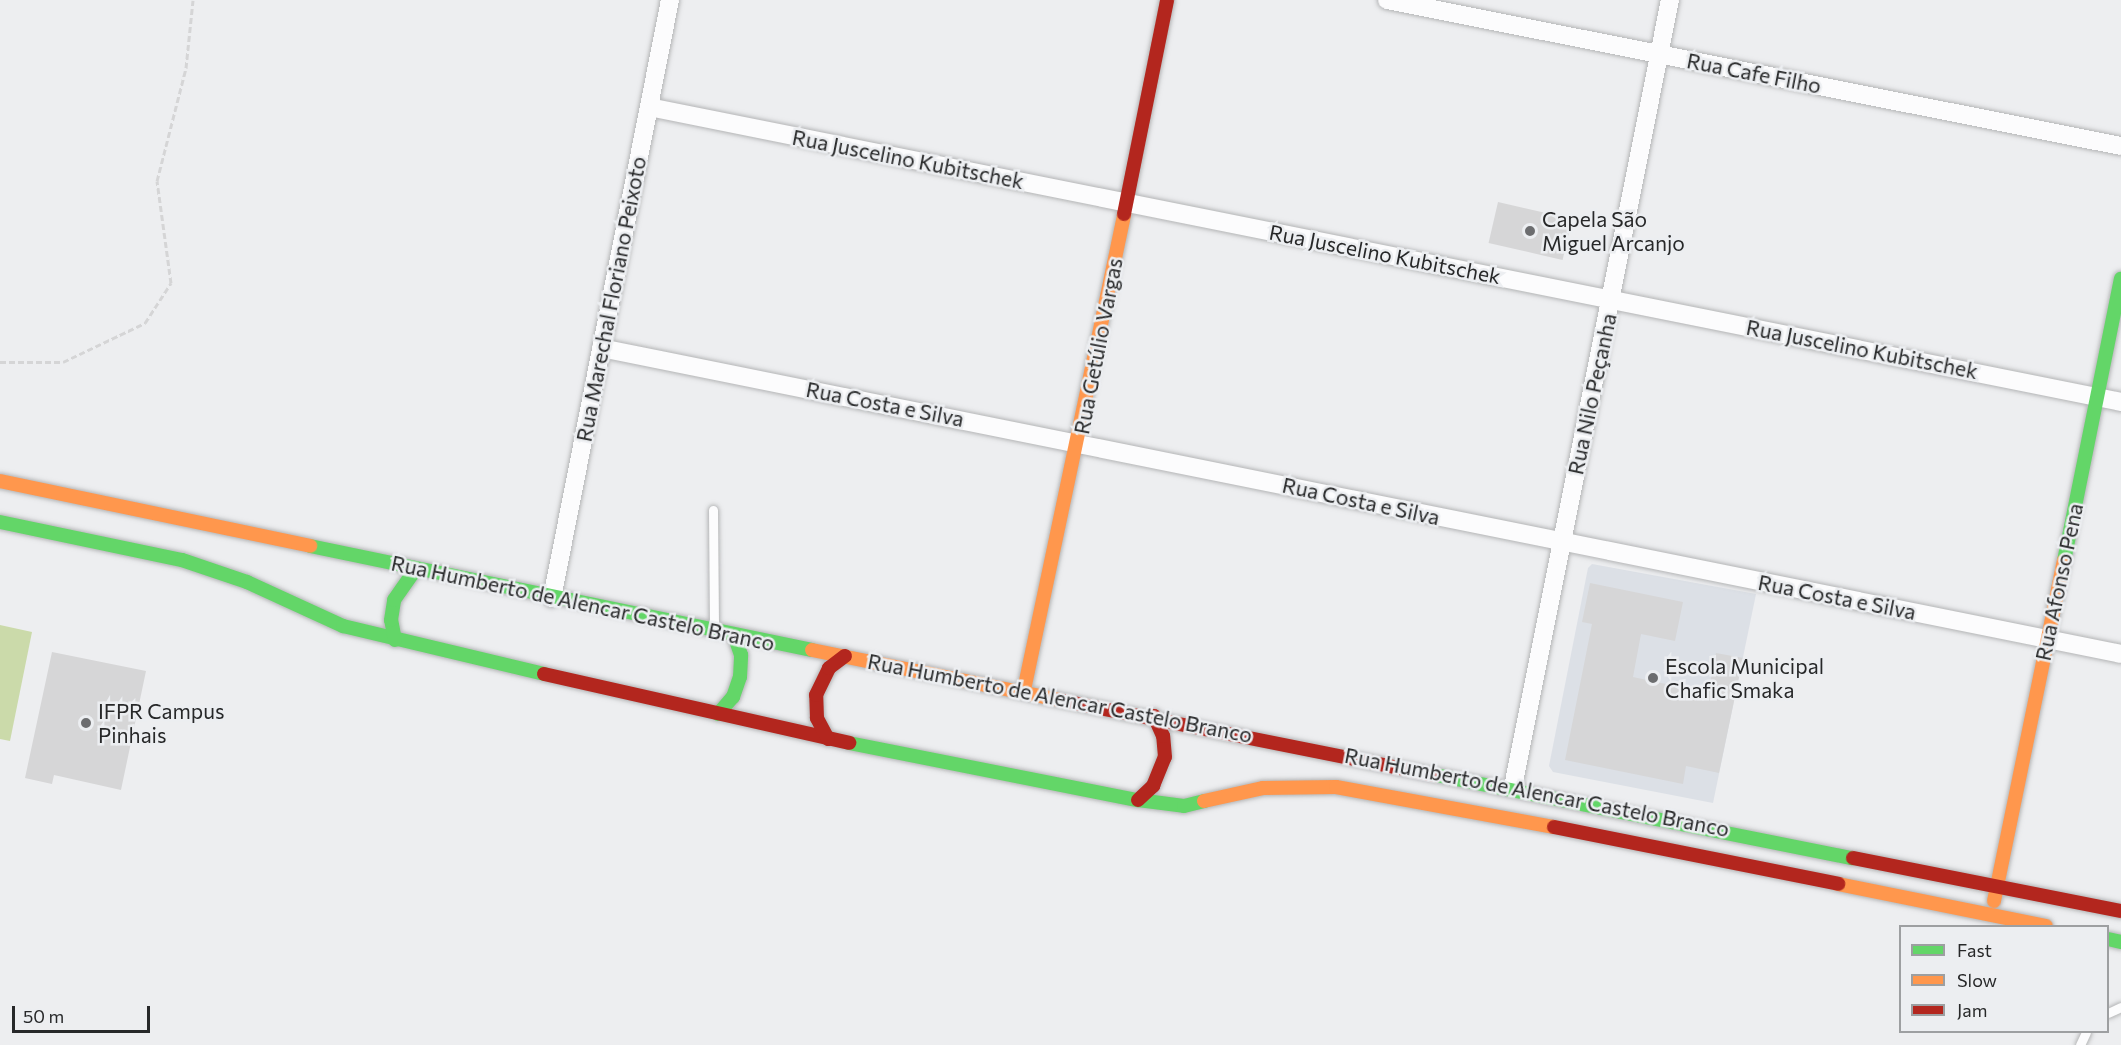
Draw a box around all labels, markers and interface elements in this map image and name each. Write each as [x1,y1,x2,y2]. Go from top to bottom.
street label: Rua Cafe Filho [1685,48,1823,98]
street label: Rua Juscelino Kubitschek [790,124,1026,194]
street label: Rua Marechal Floriano Peixoto [571,154,651,444]
place label: Capela São Miguel Arcanjo [1542,206,1685,256]
street label: Rua Juscelino Kubitschek [1267,219,1503,289]
marker: Capela São Miguel Arcanjo [1523,224,1537,238]
street label: Rua Getúlio Vargas [1069,256,1127,436]
street label: Rua Nilo Peçanha [1563,311,1621,477]
street label: Rua Juscelino Kubitschek [1744,314,1980,384]
street label: Rua Costa e Silva [804,376,966,432]
street label: Rua Costa e Silva [1280,472,1442,530]
street label: Rua Afonso Pena [2030,501,2088,663]
street label: Rua Humberto de Alencar Castelo Branco [389,550,777,656]
street label: Rua Costa e Silva [1756,569,1918,625]
street label: Rua Humberto de Alencar Castelo Branco [866,648,1254,748]
place label: Escola Municipal Chafic Smaka [1665,653,1824,703]
marker: Escola Municipal Chafic Smaka [1646,671,1660,685]
place label: IFPR Campus Pinhais [98,698,225,748]
marker: IFPR Campus Pinhais [79,716,93,730]
street label: Rua Humberto de Alencar Castelo Branco [1343,742,1731,842]
legend [1899,925,2109,1033]
text: Fast [1957,939,1992,961]
text: Slow [1957,969,1997,991]
scale bar [15,994,153,1032]
text: Jam [1957,999,1987,1021]
text: 50 m [23,1005,64,1027]

